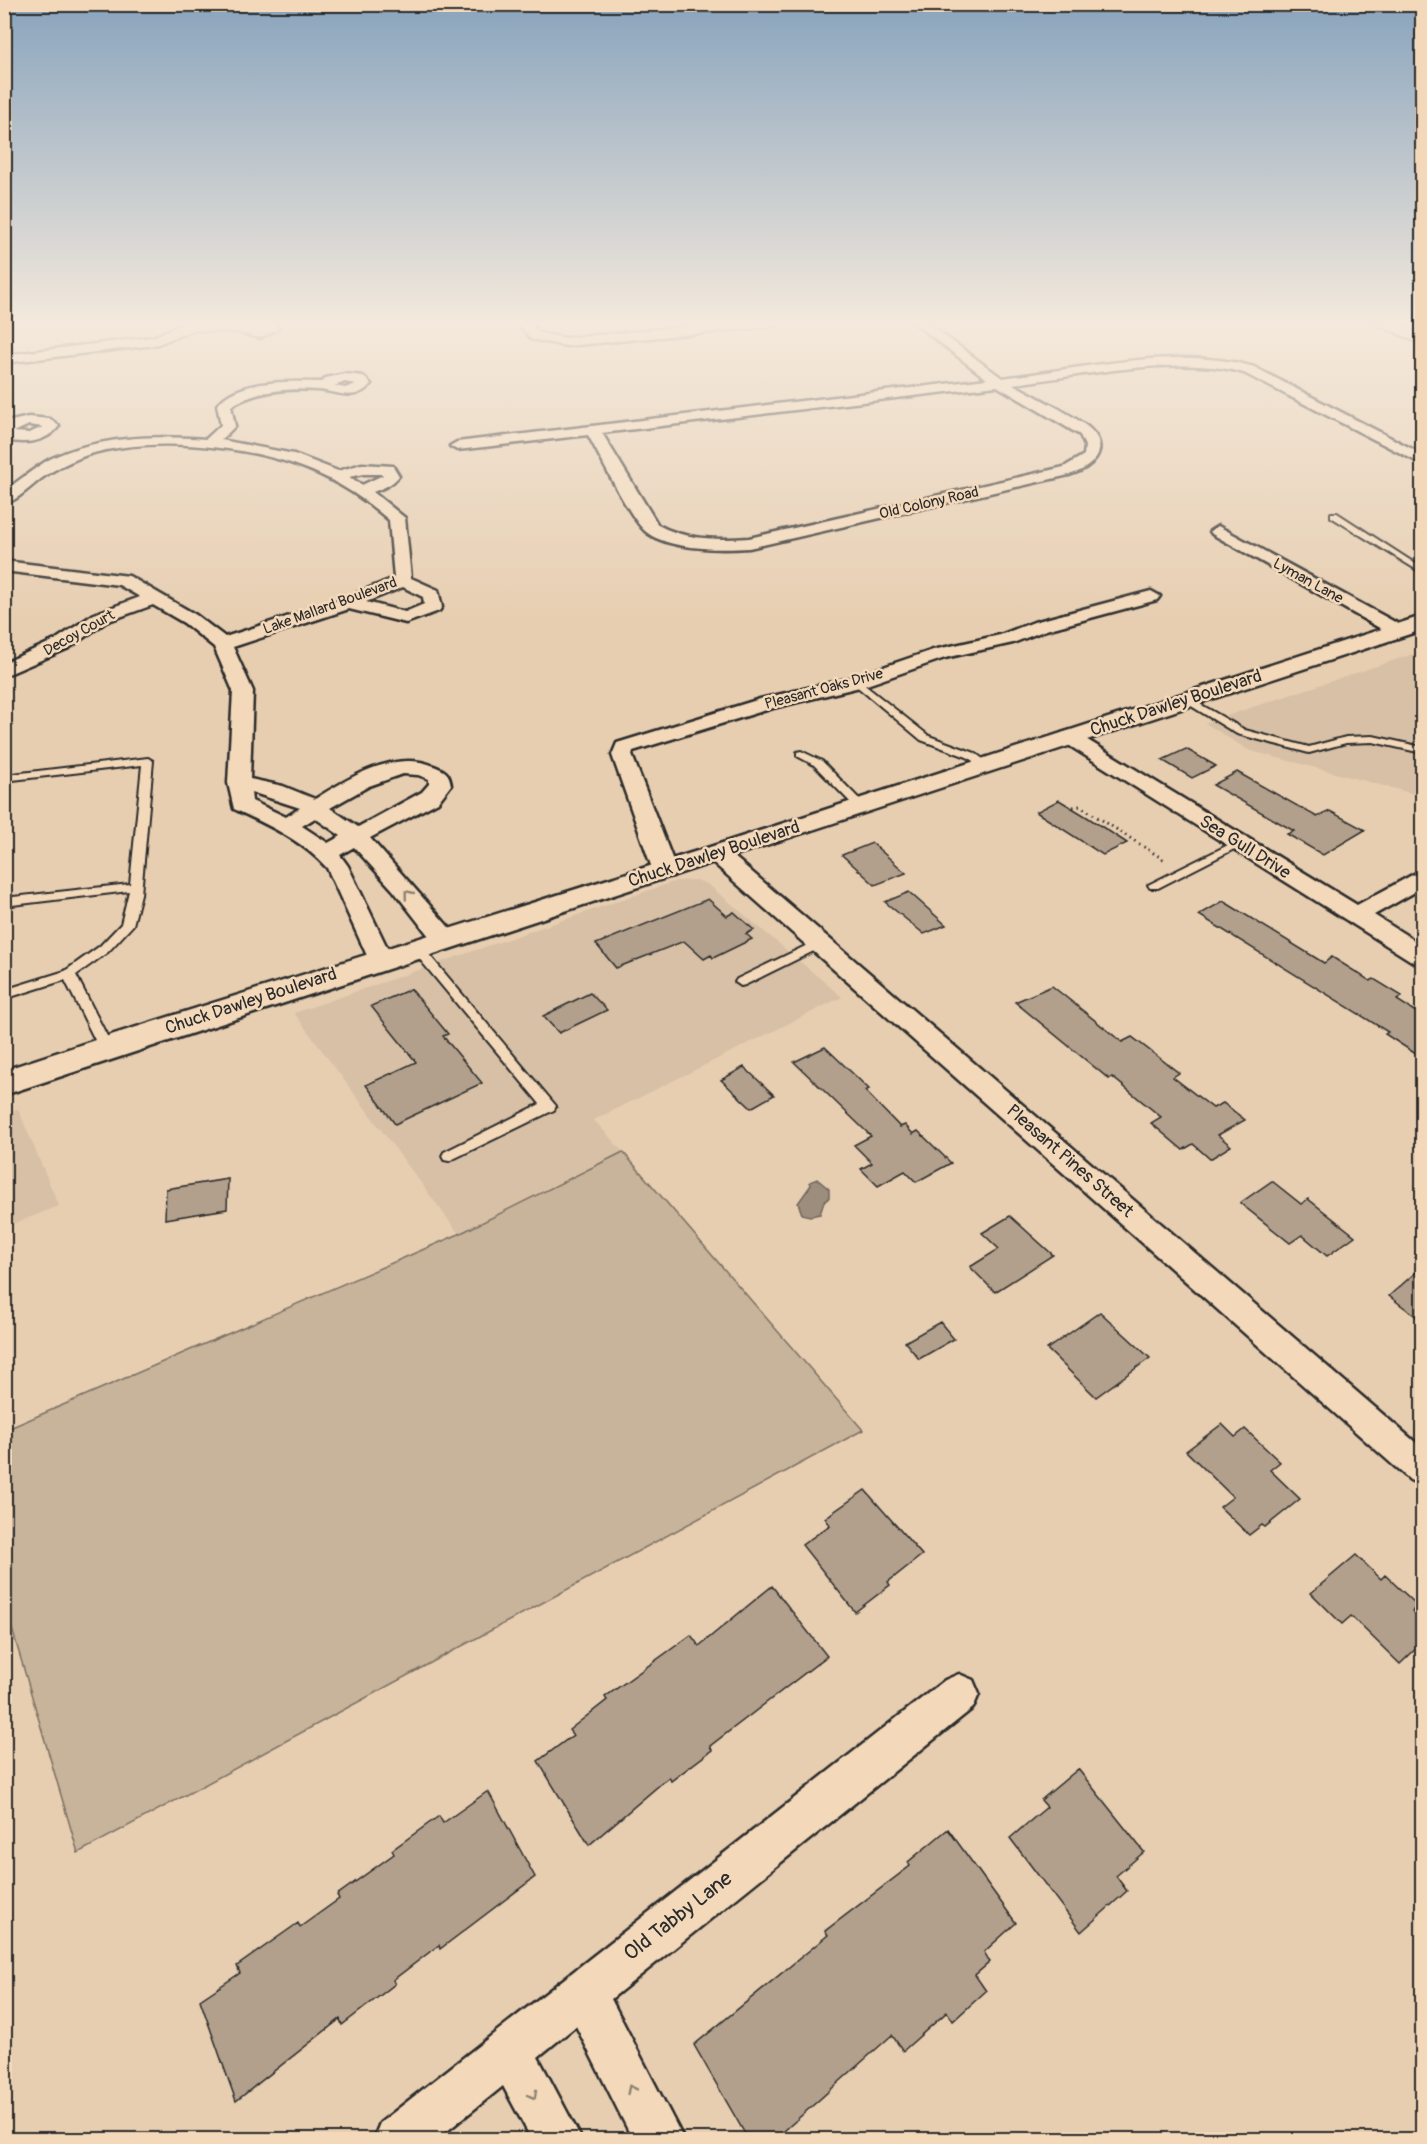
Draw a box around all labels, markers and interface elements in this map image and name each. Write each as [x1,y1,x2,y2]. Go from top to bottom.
street label: Old Colony Road [877,482,981,524]
street label: Lyman Lane [1270,554,1347,608]
street label: Lake Mallard Boulevard [260,573,400,639]
street label: Decoy Court [40,605,119,660]
street label: Pleasant Oaks Drive [763,664,886,714]
street label: Chuck Dawley Boulevard [1087,664,1265,742]
street label: Sea Gull Drive [1195,810,1295,884]
street label: Chuck Dawley Boulevard [625,815,803,893]
one-way arrow [404,890,415,901]
street label: Chuck Dawley Boulevard [162,962,340,1040]
street label: Pleasant Pines Street [1002,1099,1139,1223]
street label: Old Tabby Lane [618,1865,738,1967]
one-way arrow [626,2084,638,2095]
one-way arrow [526,2089,537,2099]

